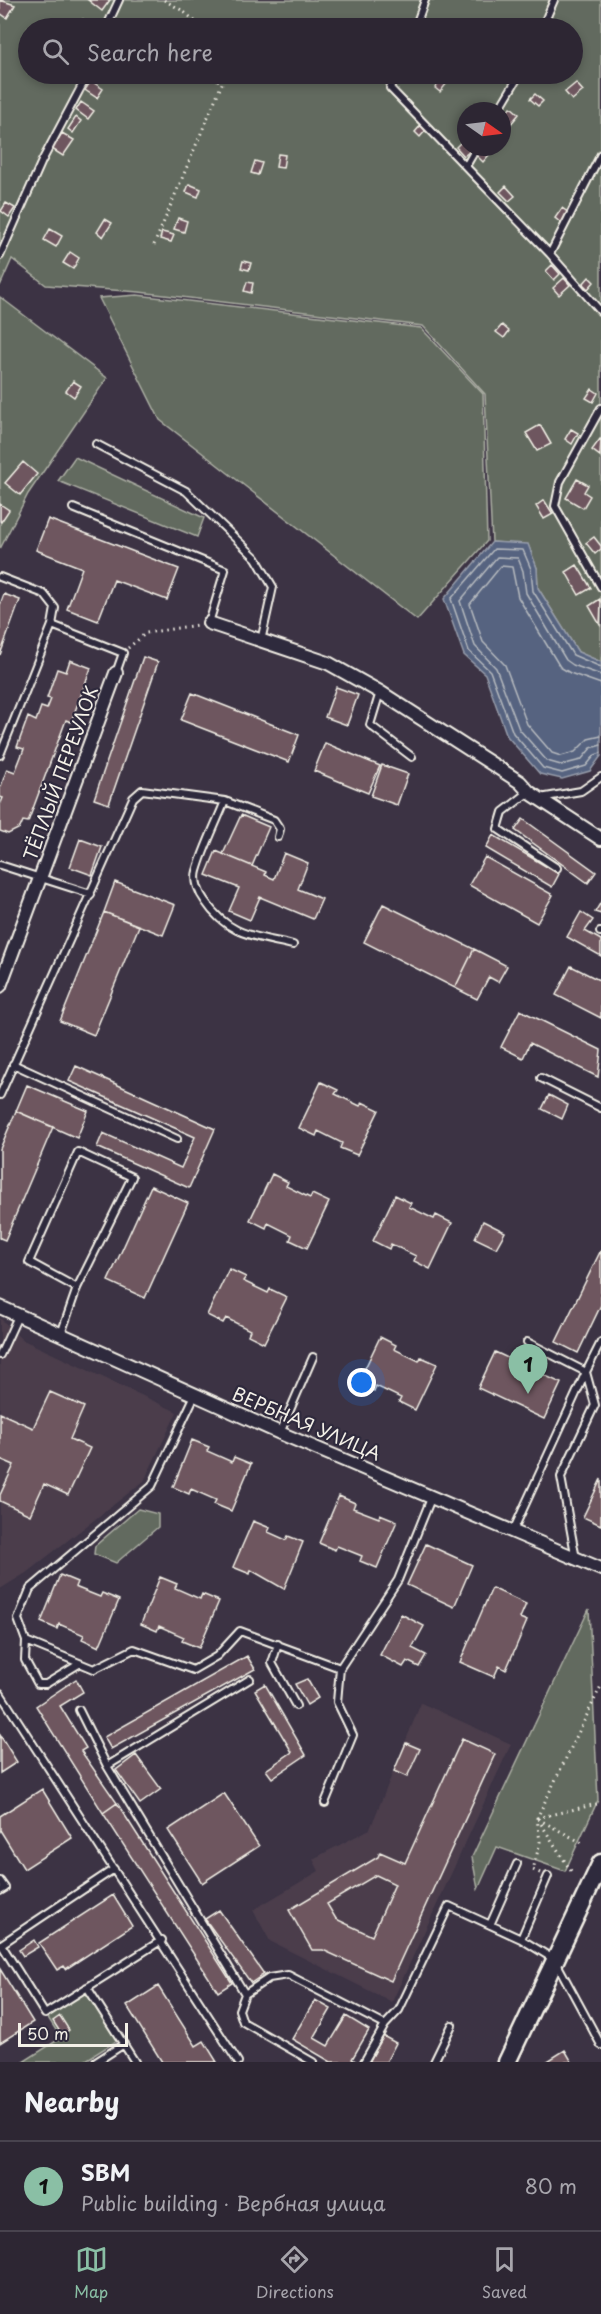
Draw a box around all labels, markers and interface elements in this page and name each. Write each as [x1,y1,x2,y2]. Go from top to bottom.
search box [18,18,583,84]
icon: search [39,35,72,68]
text: Search here [87,35,213,68]
north arrow [457,102,511,156]
street label: ТЁПЛЫЙ ПЕРЕУЛОК [16,682,104,864]
pin: 1 [508,1344,548,1394]
your location [347,1368,376,1397]
street label: ВЕРБНАЯ УЛИЦА [229,1379,386,1467]
scale bar [18,2020,128,2048]
text: 50 m [27,2021,68,2045]
text: Nearby [24,2082,119,2121]
text: SBM [81,2155,130,2188]
text: 1 [39,2171,48,2201]
text: 80 m [525,2171,577,2201]
text: Public building · Вербная улица [81,2188,386,2218]
tab: Map [74,2243,108,2303]
tab: Directions [256,2243,334,2303]
tab: Saved [482,2243,527,2303]

